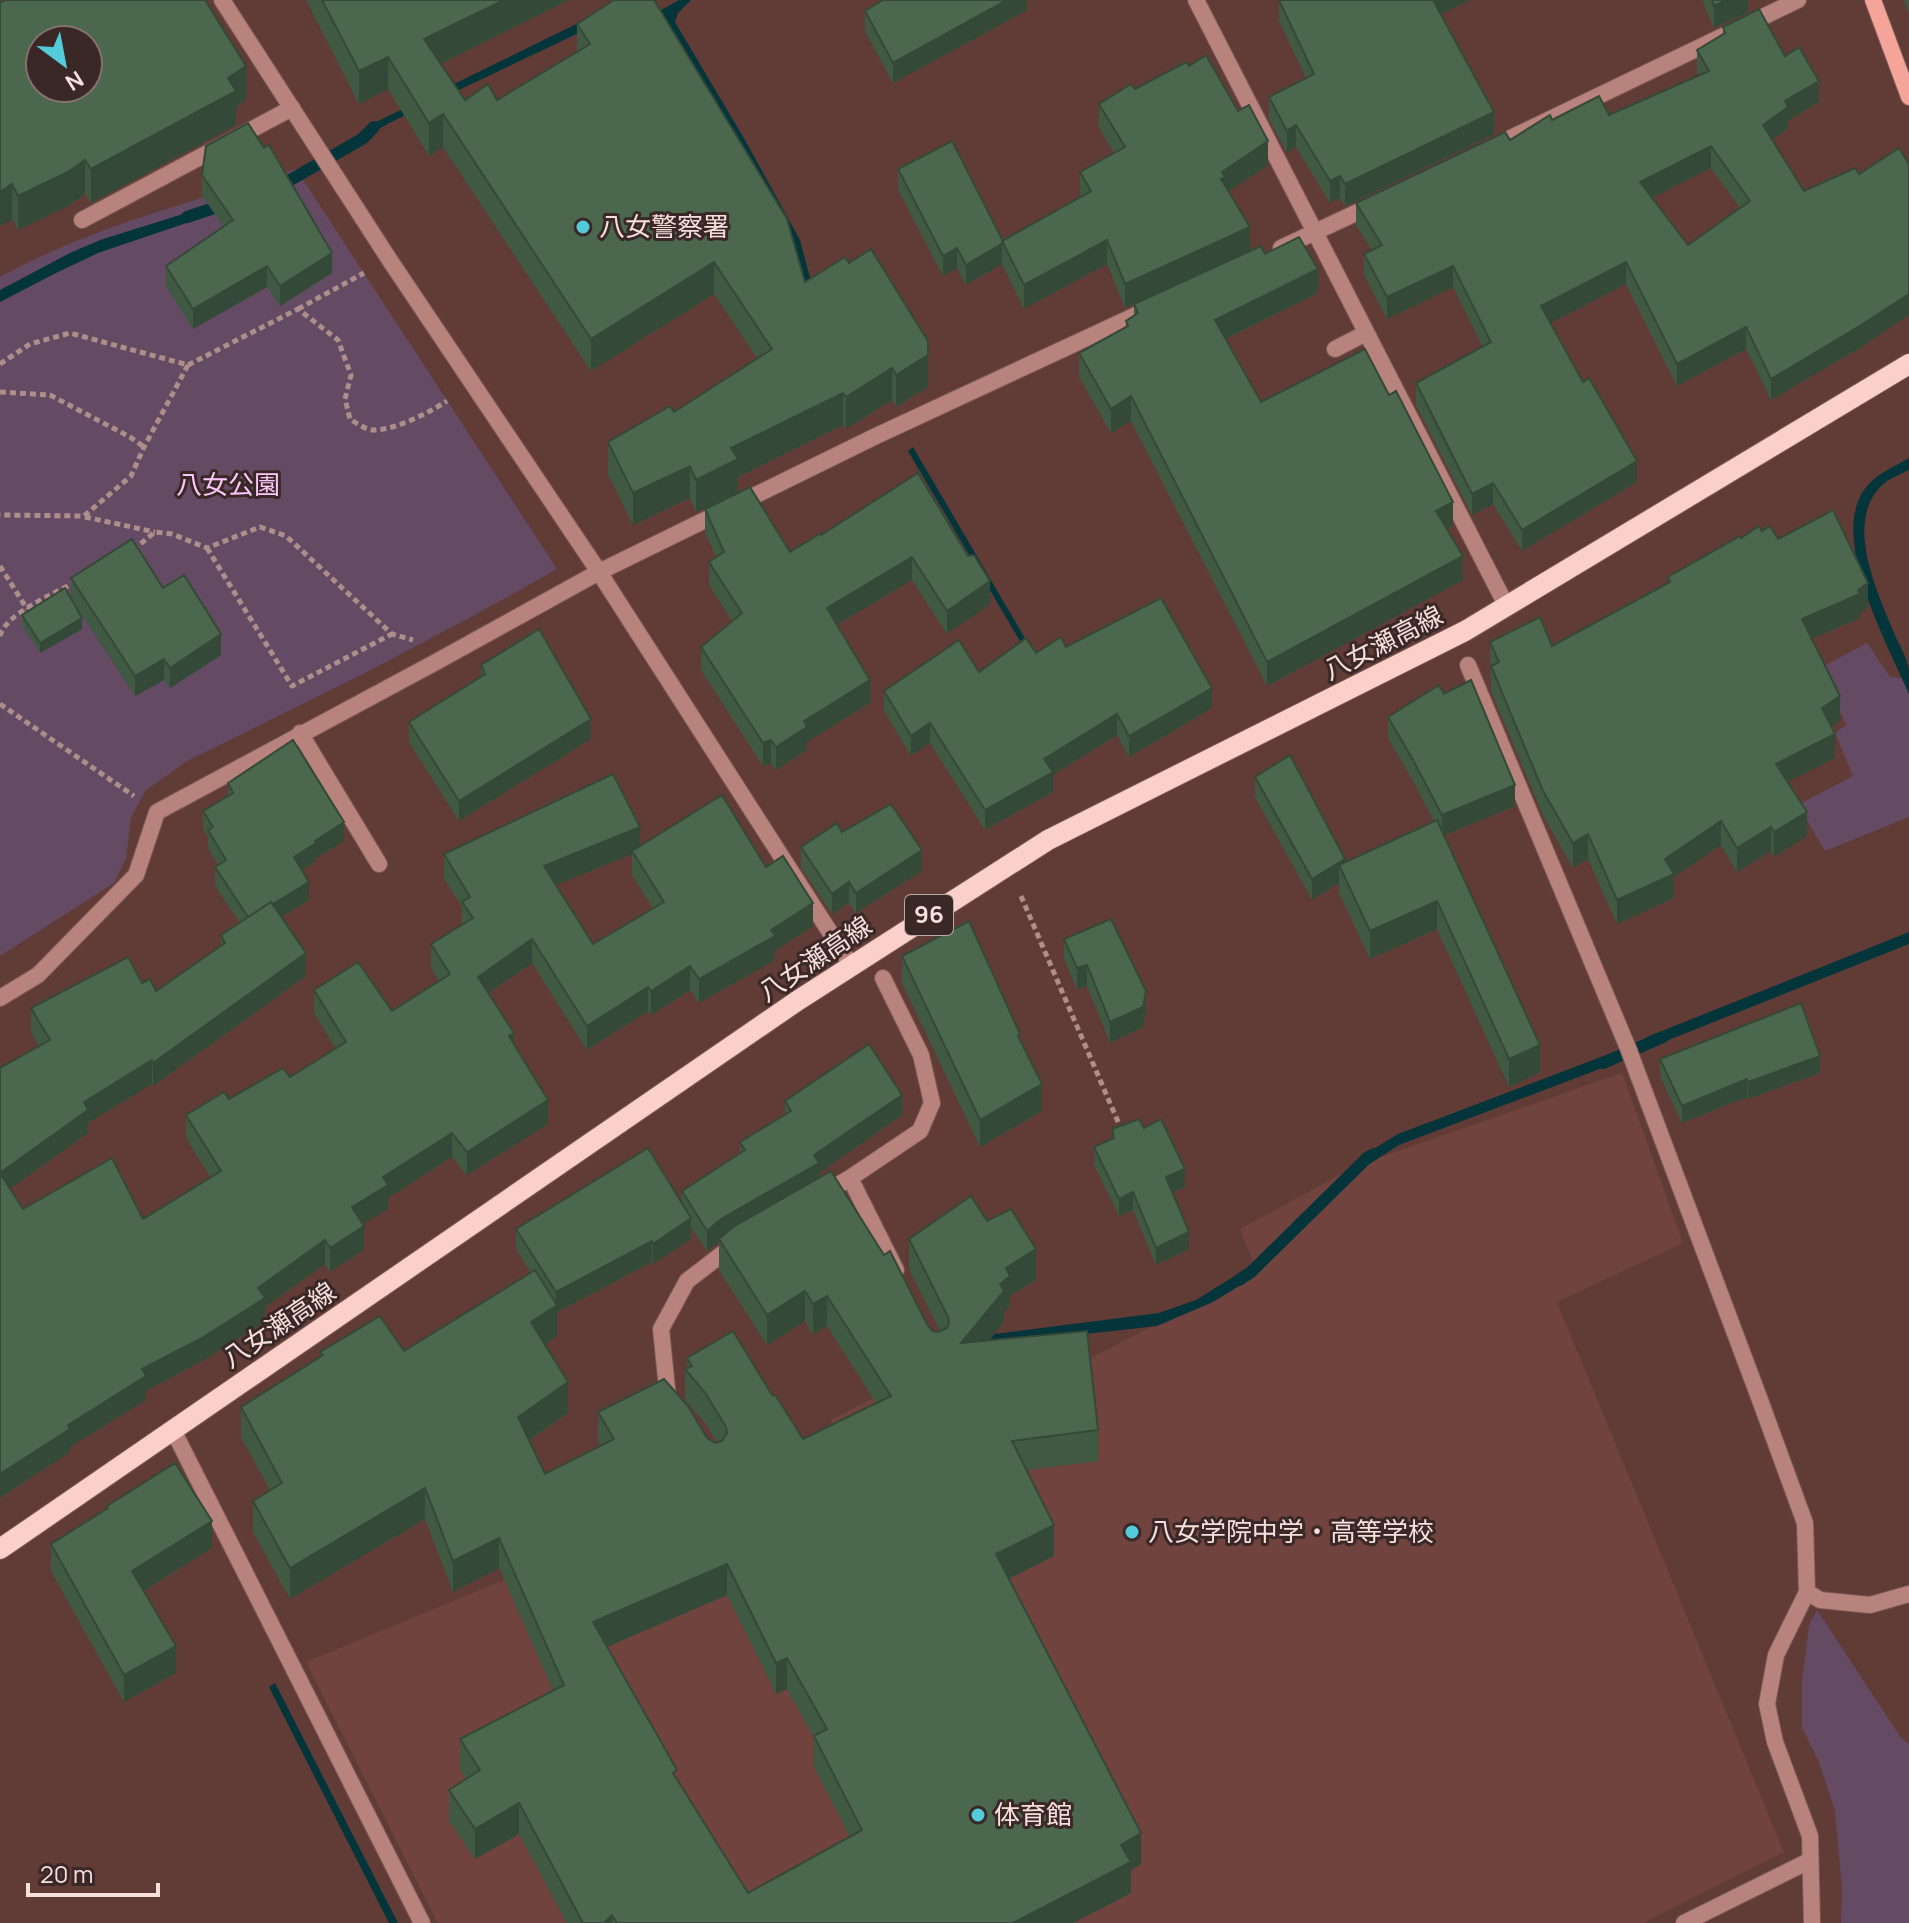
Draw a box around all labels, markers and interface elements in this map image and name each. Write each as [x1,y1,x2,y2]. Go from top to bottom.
north arrow [24,24,104,104]
text: N [60,64,89,98]
place label: 八女警察署 [599,208,729,244]
marker: 八女警察署 [574,218,592,236]
park label: 八女公園 [176,466,280,502]
street label: 八女瀬高線 [1316,597,1449,688]
road number: 96 [905,895,953,935]
street label: 八女瀬高線 [750,907,878,1009]
street label: 八女瀬高線 [214,1273,342,1375]
place label: 八女学院中学・高等学校 [1148,1513,1434,1549]
marker: 八女学院中学・高等学校 [1123,1523,1141,1541]
place label: 体育館 [994,1796,1072,1832]
marker: 体育館 [969,1806,987,1824]
scale bar [28,1847,158,1897]
text: 20 m [40,1857,93,1890]

